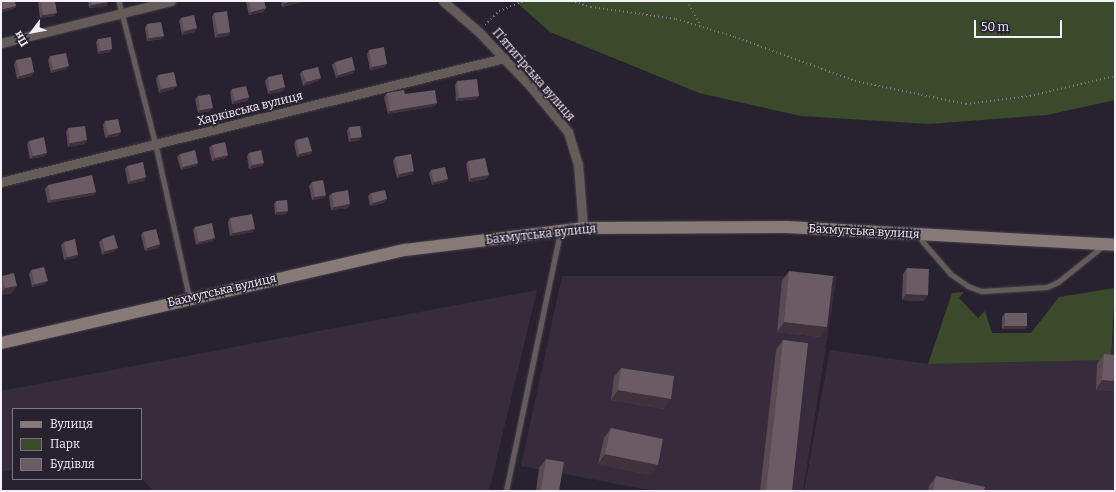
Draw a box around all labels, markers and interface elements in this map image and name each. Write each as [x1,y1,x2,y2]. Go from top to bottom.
north arrow [12,12,52,52]
scale bar [976,12,1064,38]
text: 50 m [981,20,1009,34]
street label: П’ятигірська вулиця [489,26,577,124]
text: Пн [12,28,31,49]
street label: Харківська вулиця [196,89,304,129]
street label: Бахмутська вулиця [485,222,597,248]
street label: Бахмутська вулиця [808,222,920,242]
street label: Бахмутська вулиця [166,271,278,311]
legend [12,408,142,480]
text: Вулиця [50,417,93,431]
text: Парк [50,437,80,451]
text: Будівля [50,457,95,471]

